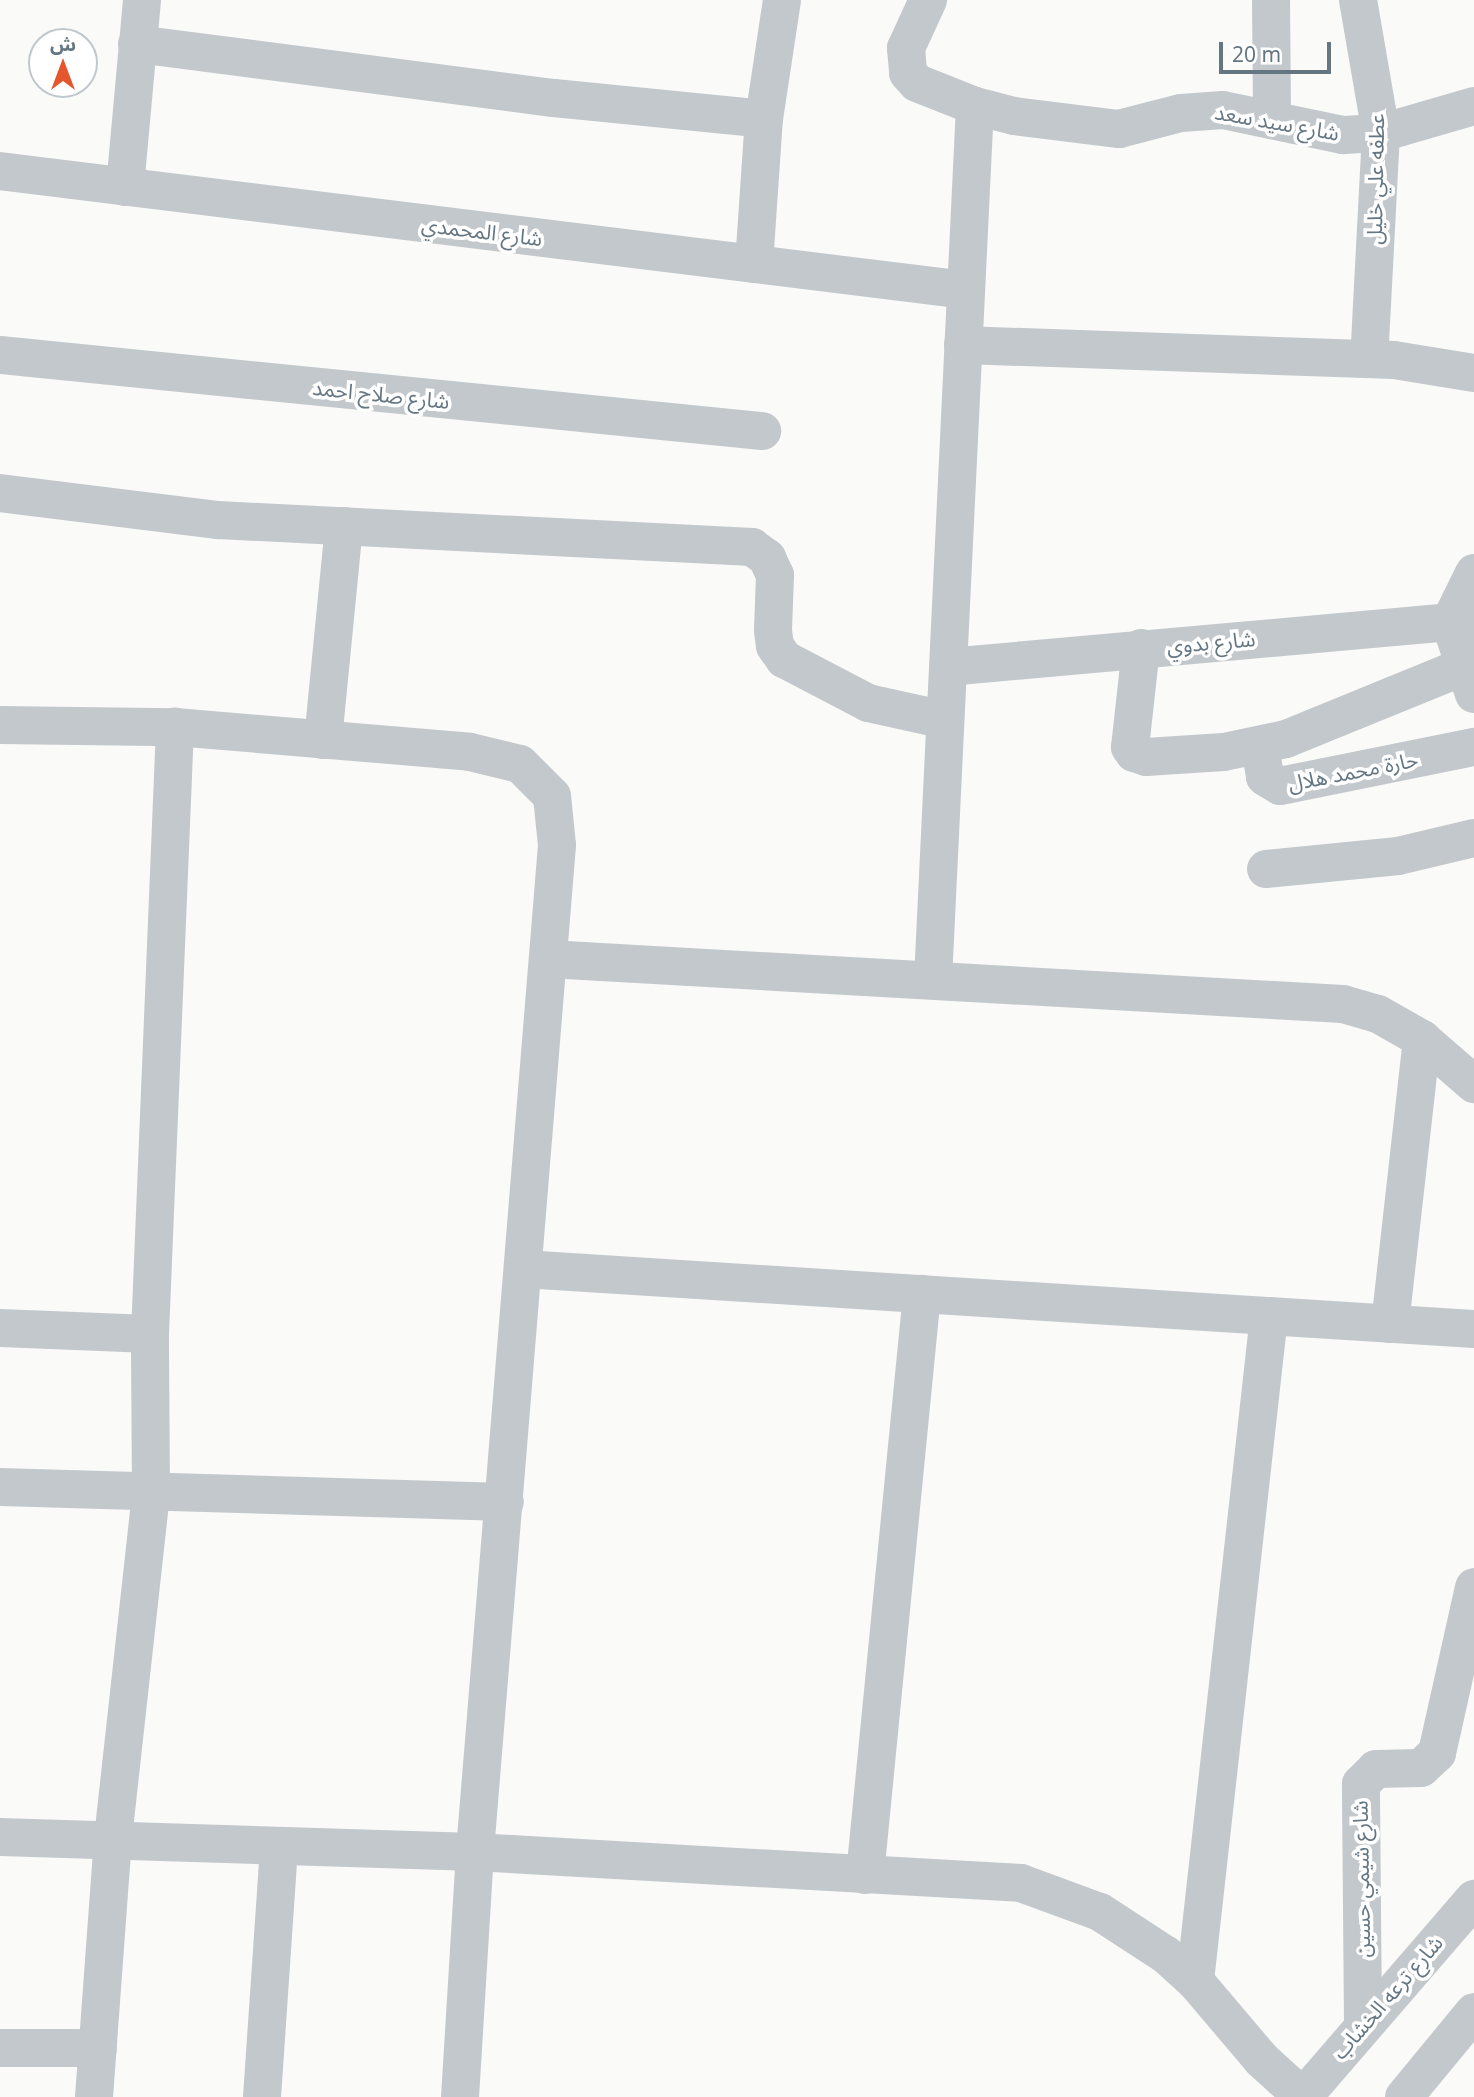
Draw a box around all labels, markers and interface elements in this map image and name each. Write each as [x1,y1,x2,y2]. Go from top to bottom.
north arrow [28,28,98,98]
scale bar [1222,28,1334,72]
text: ش [50,31,76,57]
text: 20 m [1232,40,1281,68]
street label: شارع سيد سعد [1213,99,1341,145]
street label: عطفه علي خليل [1361,113,1389,245]
street label: شارع المحمدي [420,211,544,251]
street label: شارع صلاح احمد [311,374,451,414]
street label: شارع بدوي [1166,626,1256,658]
street label: حارة محمد هلال [1286,746,1420,796]
street label: شارع شيمي حسين [1347,1800,1375,1958]
street label: شارع ترعه الخشاب [1327,1930,1447,2064]

